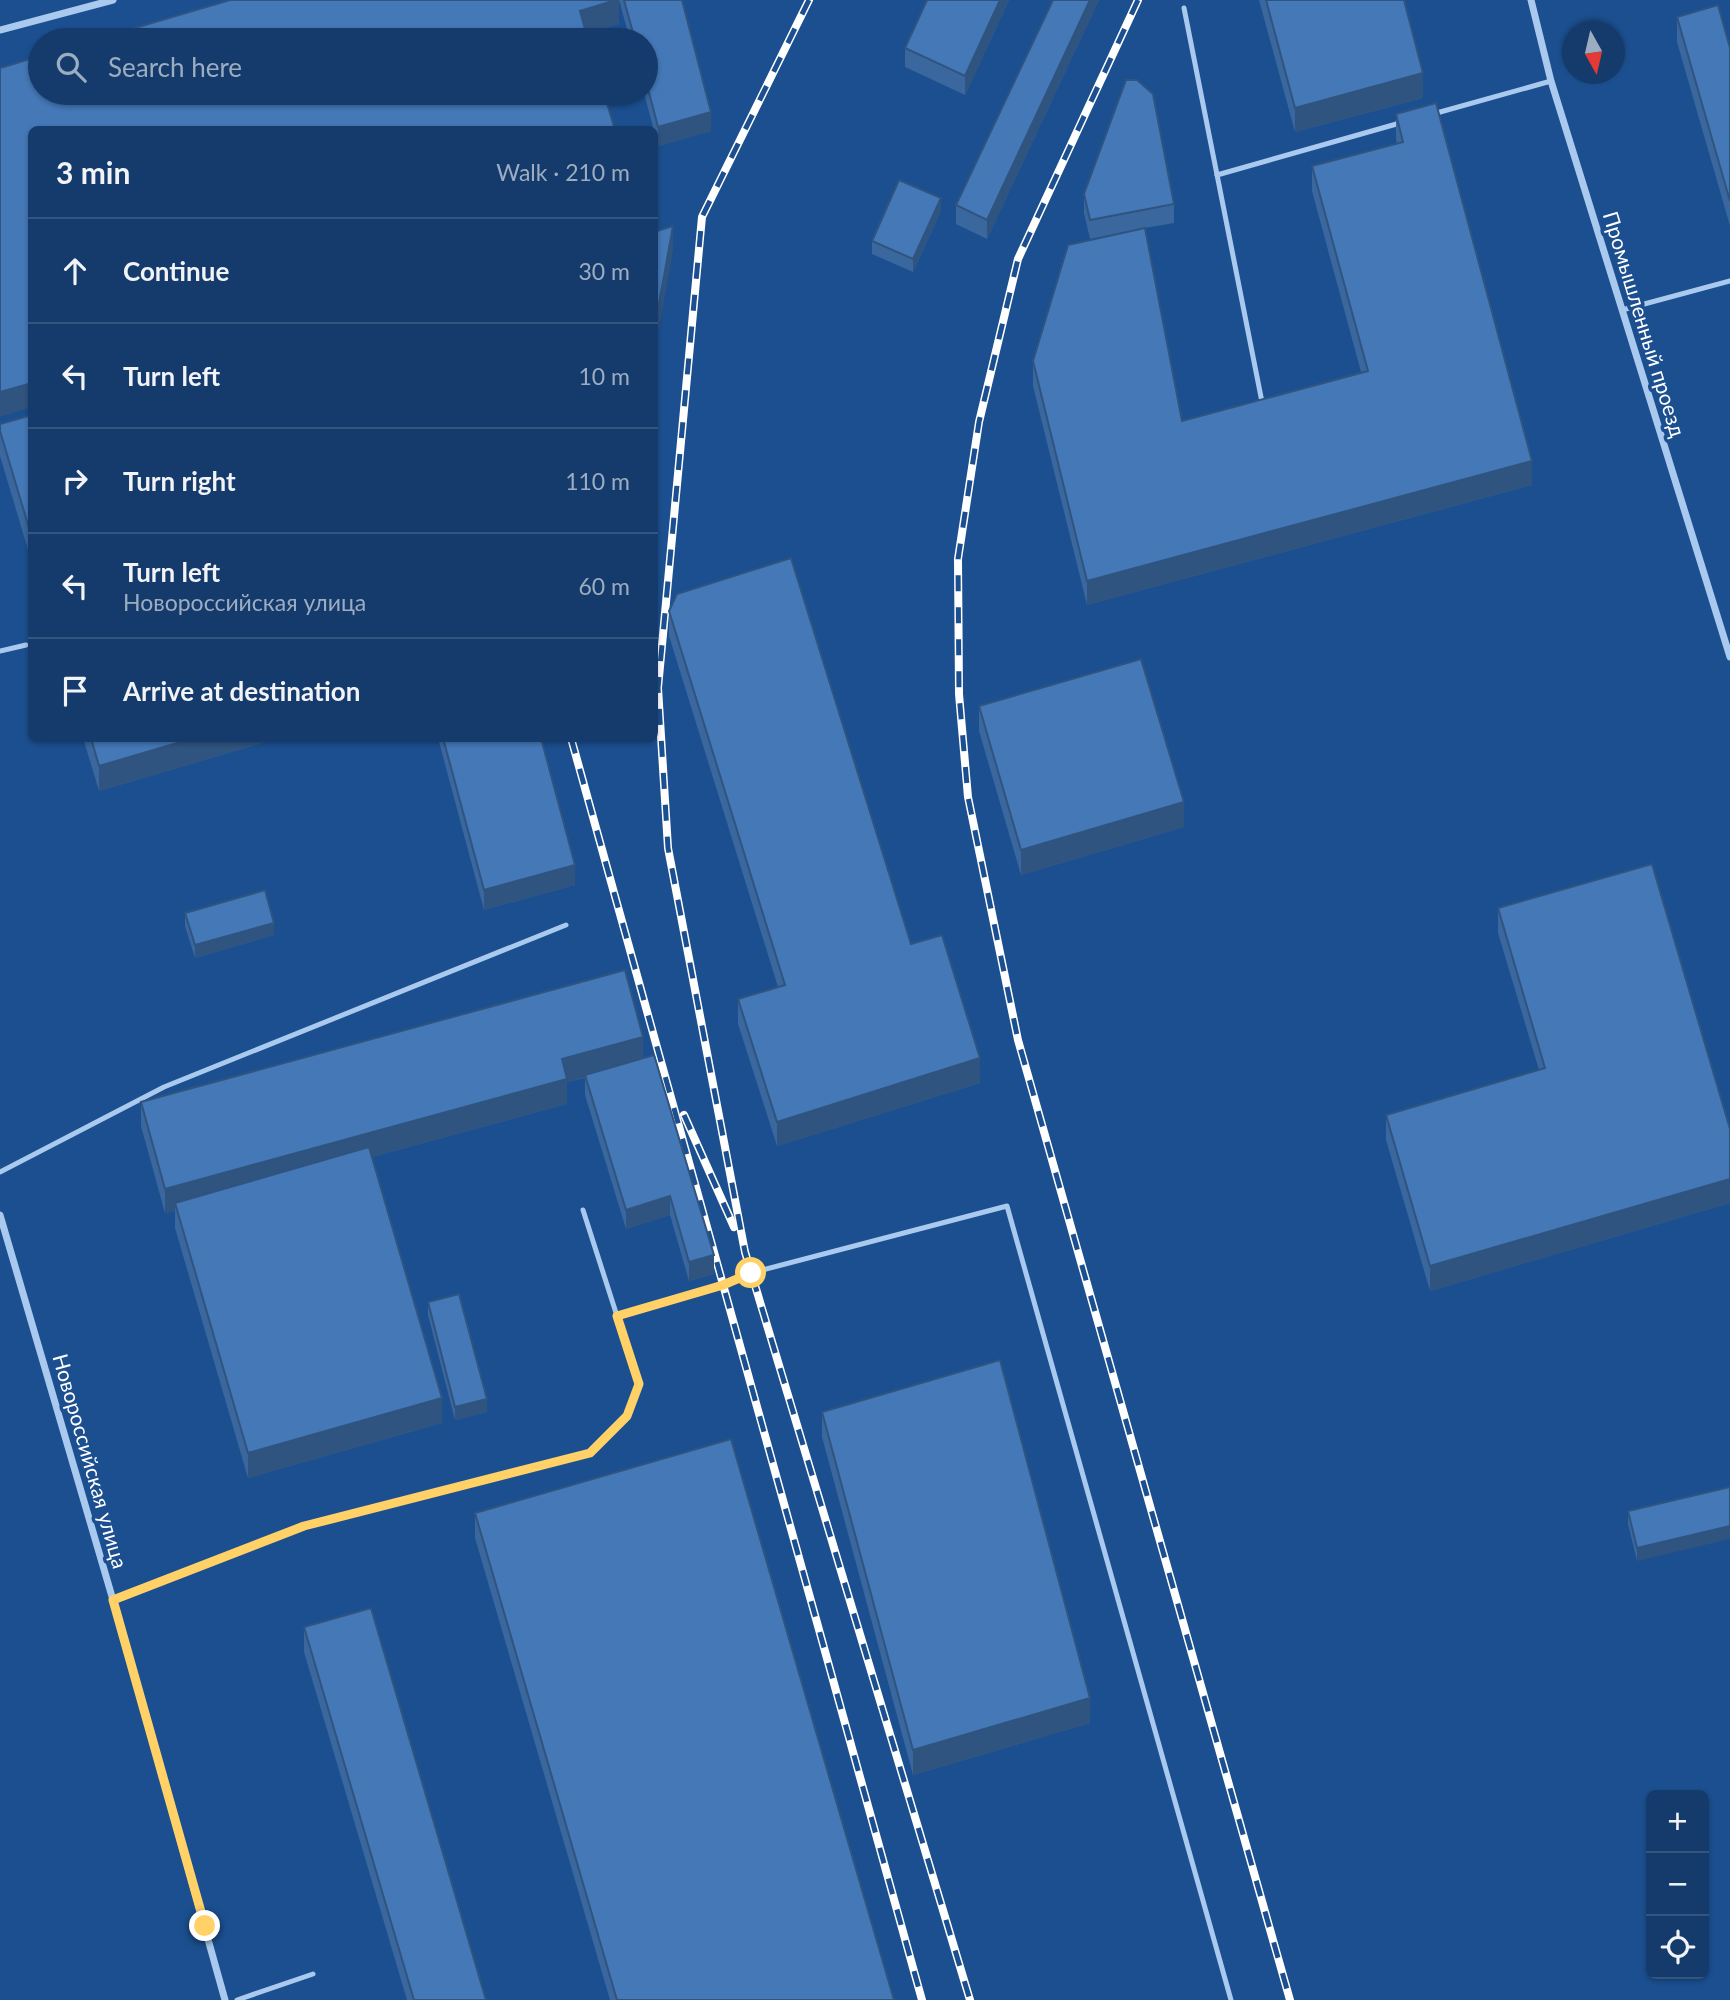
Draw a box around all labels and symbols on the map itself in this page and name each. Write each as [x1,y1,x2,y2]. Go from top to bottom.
north arrow [1562,21,1625,84]
street label: Промышленный проезд [1599,208,1691,440]
route start [735,1257,766,1288]
street label: Новороссийская улица [48,1351,134,1571]
route end [189,1910,220,1941]

